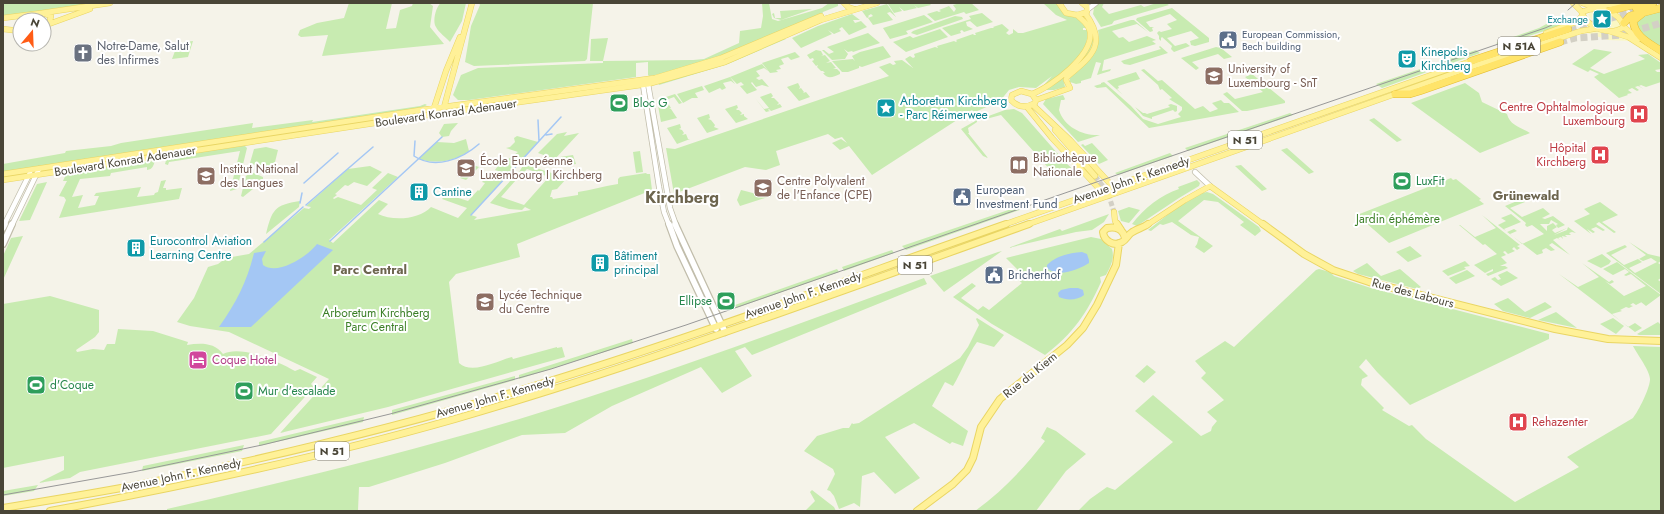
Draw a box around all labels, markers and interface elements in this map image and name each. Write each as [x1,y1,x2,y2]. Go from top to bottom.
place icon: Exchange [1591,8,1613,30]
north arrow [12,12,52,52]
place label: Exchange [1548,12,1588,27]
text: N [29,14,42,32]
place label: European Commission, Bech building [1242,27,1340,54]
public building icon: European Commission, Bech building [1217,29,1239,51]
place label: Notre-Dame, Salut des Infirmes [97,37,189,69]
road number: N 51A [1498,37,1540,55]
church icon: Notre-Dame, Salut des Infirmes [72,42,94,64]
place label: Kinepolis Kirchberg [1421,43,1471,75]
theatre icon: Kinepolis Kirchberg [1396,48,1418,70]
place label: University of Luxembourg - SnT [1228,60,1318,92]
school or university icon: University of Luxembourg - SnT [1203,65,1225,87]
sports icon: Bloc G [608,92,630,114]
place label: Arboretum Kirchberg - Parc Réimerwee [900,92,1007,124]
street label: Boulevard Konrad Adenauer [374,94,519,132]
place label: Bloc G [633,94,668,112]
place icon: Arboretum Kirchberg - Parc Réimerwee [875,97,897,119]
place label: Centre Ophtalmologique Luxembourg [1499,98,1625,130]
hospital icon: Centre Ophtalmologique Luxembourg [1628,103,1650,125]
road number: N 51 [1228,131,1262,149]
place label: Hôpital Kirchberg [1536,139,1586,171]
street label: Boulevard Konrad Adenauer [53,141,198,181]
hospital icon: Hôpital Kirchberg [1589,144,1611,166]
place label: Bibliothèque Nationale [1033,149,1097,181]
street label: Avenue John F. Kennedy [1070,151,1193,208]
place label: École Européenne Luxembourg I Kirchberg [480,152,602,184]
library icon: Bibliothèque Nationale [1008,154,1030,176]
school or university icon: École Européenne Luxembourg I Kirchberg [455,157,477,179]
place label: Institut National des Langues [220,160,298,192]
school or university icon: Institut National des Langues [195,165,217,187]
sports icon: LuxFit [1391,170,1413,192]
place label: Centre Polyvalent de l'Enfance (CPE) [777,172,873,204]
place label: LuxFit [1416,172,1445,190]
school or university icon: Centre Polyvalent de l'Enfance (CPE) [752,177,774,199]
building icon: Cantine [408,181,430,203]
place label: European Investment Fund [976,181,1058,213]
place label: Cantine [433,183,472,201]
district label: Kirchberg [645,186,719,209]
public building icon: European Investment Fund [951,186,973,208]
district label: Grünewald [1493,186,1559,205]
park label: Jardin éphémère [1354,210,1440,228]
place label: Eurocontrol Aviation Learning Centre [150,232,252,264]
building icon: Eurocontrol Aviation Learning Centre [125,237,147,259]
place label: Bâtiment principal [614,247,659,279]
building icon: Bâtiment principal [589,252,611,274]
road number: N 51 [898,256,932,274]
district label: Parc Central [333,260,407,279]
public building icon: Bricherhof [983,264,1005,286]
street label: Avenue John F. Kennedy [742,266,865,323]
place label: Bricherhof [1008,266,1061,284]
street label: Rue des Labours [1370,273,1456,313]
place label: Lycée Technique du Centre [499,286,582,318]
sports icon: Ellipse [715,290,737,312]
school or university icon: Lycée Technique du Centre [474,291,496,313]
place label: Ellipse [679,292,712,310]
park label: Arboretum Kirchberg Parc Central [322,304,430,336]
street label: Rue du Kiem [999,348,1061,402]
hotel icon: Coque Hotel [187,349,209,371]
place label: Coque Hotel [212,351,277,369]
street label: Avenue John F. Kennedy [434,371,557,423]
sports icon: d'Coque [25,374,47,396]
place label: d'Coque [50,376,94,394]
sports icon: Mur d'escalade [233,380,255,402]
place label: Mur d'escalade [258,382,335,400]
hospital icon: Rehazenter [1507,411,1529,433]
place label: Rehazenter [1532,413,1589,431]
road number: N 51 [315,442,349,460]
street label: Avenue John F. Kennedy [119,453,243,497]

